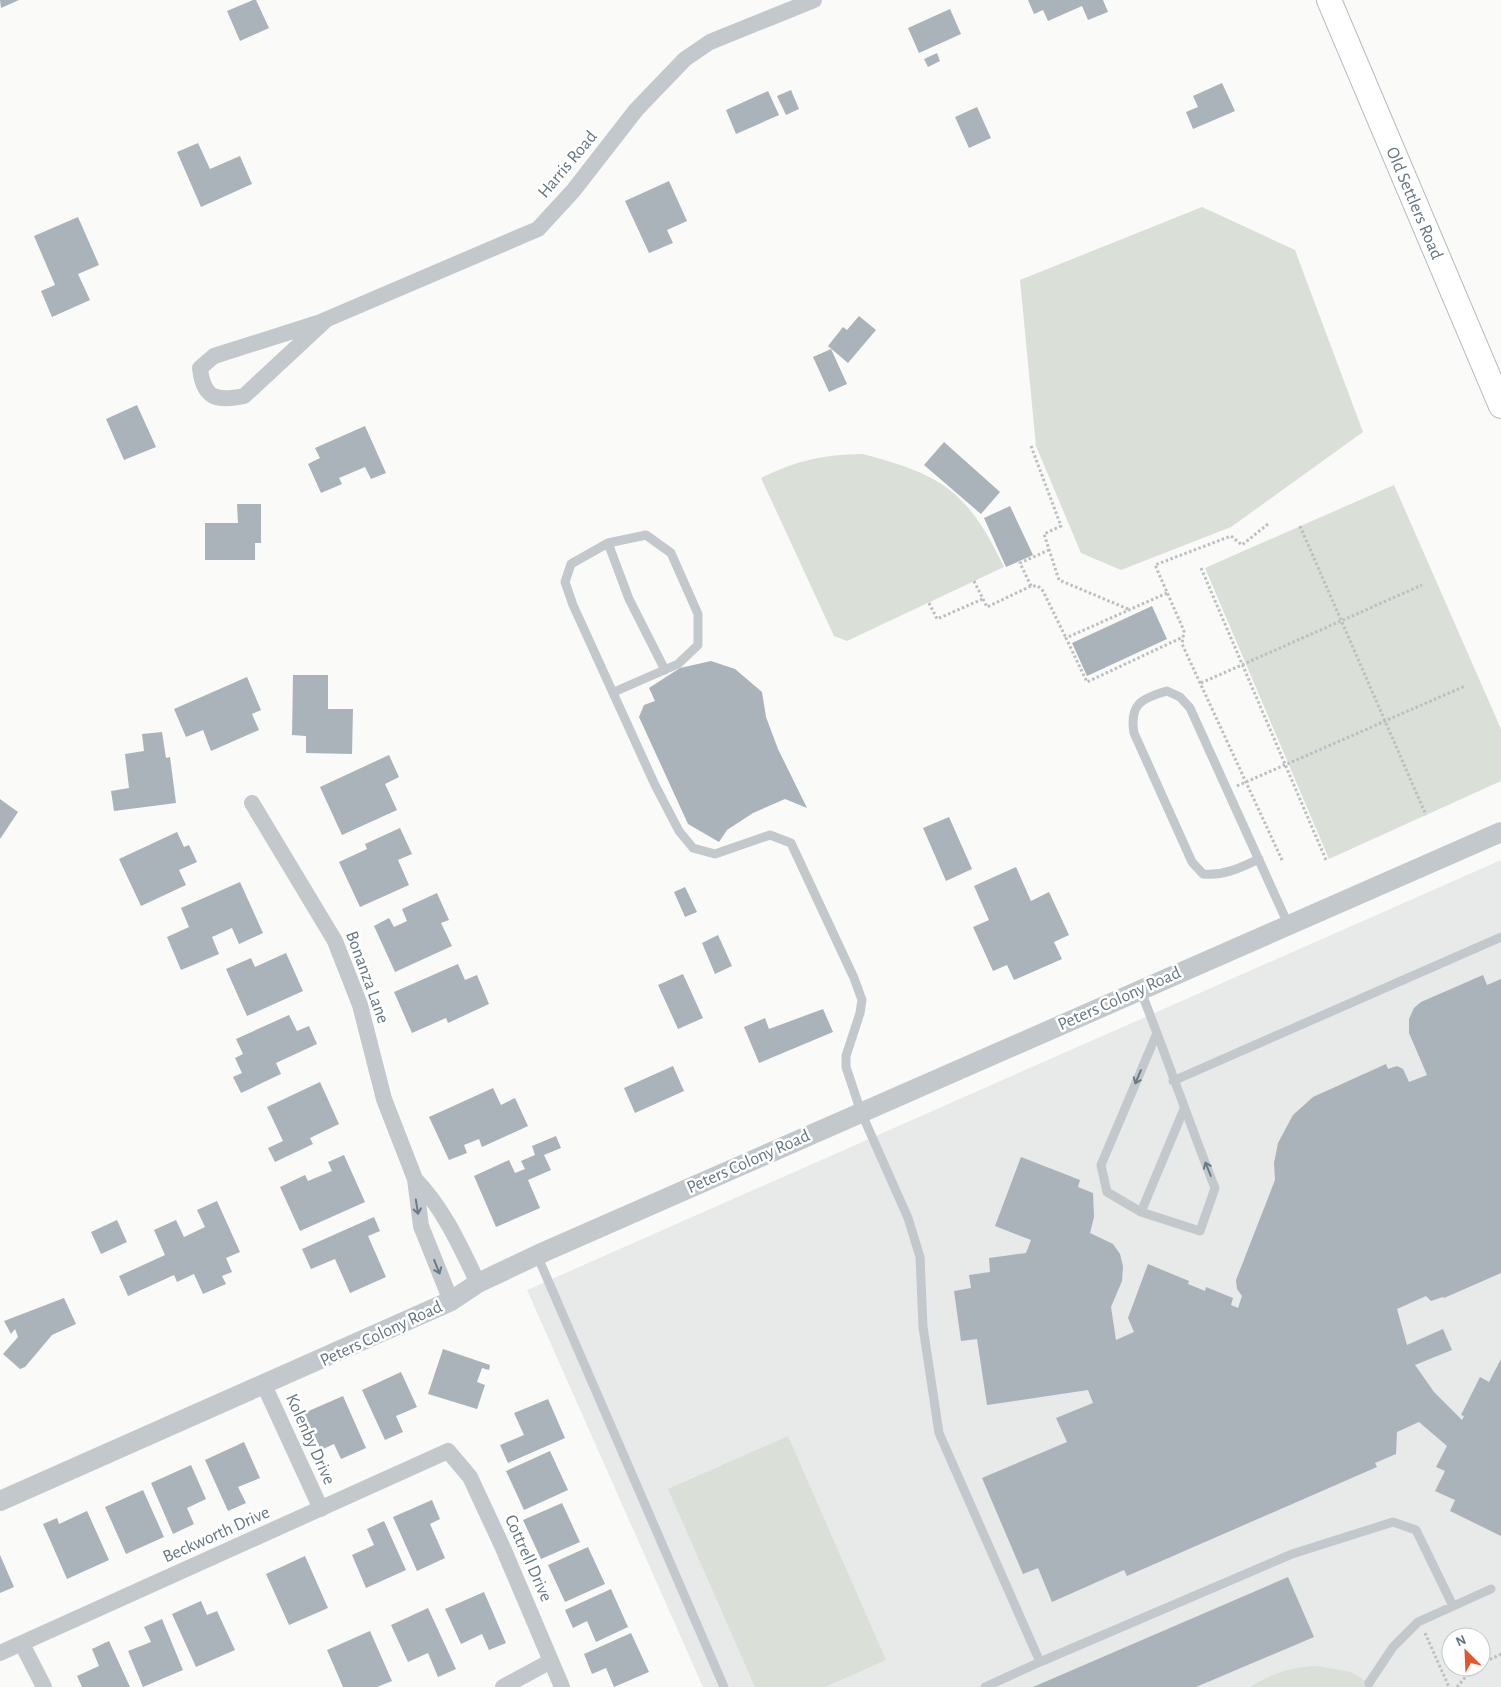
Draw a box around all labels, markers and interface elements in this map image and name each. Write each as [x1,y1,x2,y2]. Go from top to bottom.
street label: Harris Road [535,128,601,202]
street label: Old Settlers Road [1382,145,1446,262]
street label: Bonanza Lane [342,929,392,1026]
street label: Peters Colony Road [1055,964,1184,1034]
one-way arrow [1133,1070,1142,1085]
street label: Peters Colony Road [684,1127,813,1197]
one-way arrow [1202,1162,1212,1177]
one-way arrow [412,1198,422,1214]
one-way arrow [433,1259,442,1274]
street label: Peters Colony Road [318,1298,445,1370]
street label: Kolenby Drive [282,1391,338,1488]
street label: Beckworth Drive [160,1503,273,1566]
street label: Cottrell Drive [501,1512,555,1604]
north arrow [1441,1627,1491,1677]
text: N [1454,1633,1468,1649]

